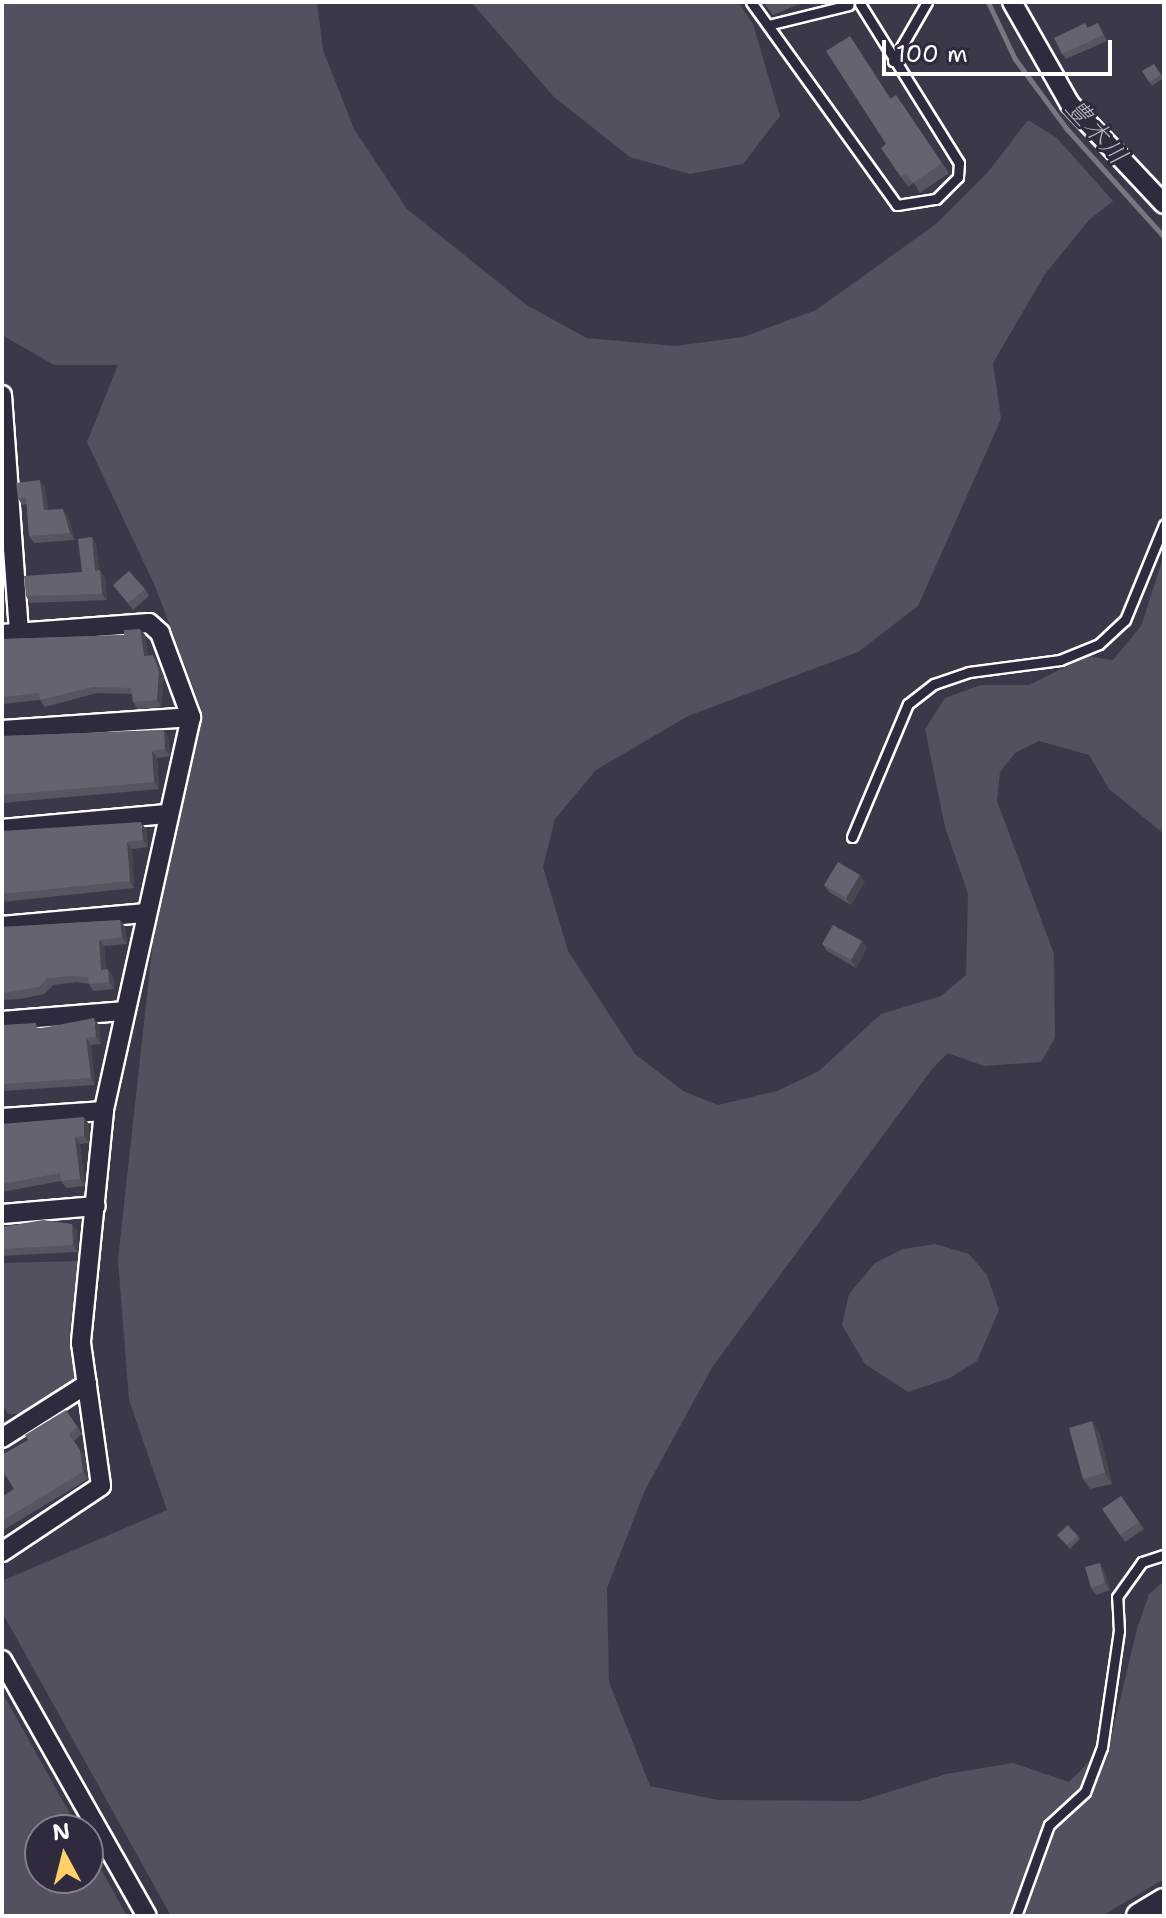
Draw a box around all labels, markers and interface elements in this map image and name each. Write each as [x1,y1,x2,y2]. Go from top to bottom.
scale bar [886,24,1116,74]
text: 100 m [896,38,968,70]
water label: 豊木川 [1060,91,1134,171]
north arrow [24,1814,104,1894]
text: N [51,1816,72,1847]

